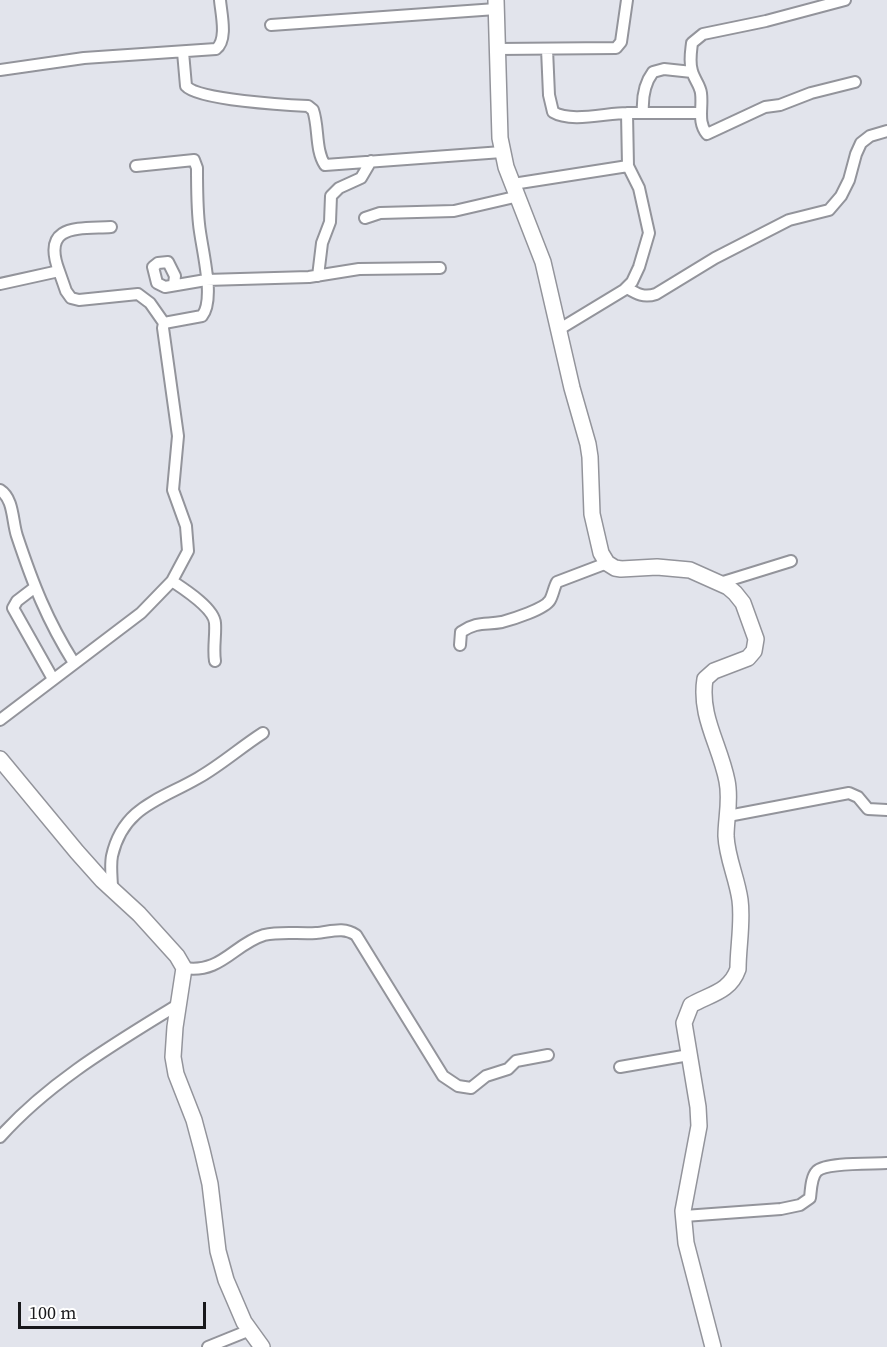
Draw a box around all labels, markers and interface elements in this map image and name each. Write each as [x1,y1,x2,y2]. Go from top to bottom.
scale bar [21,1290,208,1328]
text: 100 m [29,1300,76,1325]

